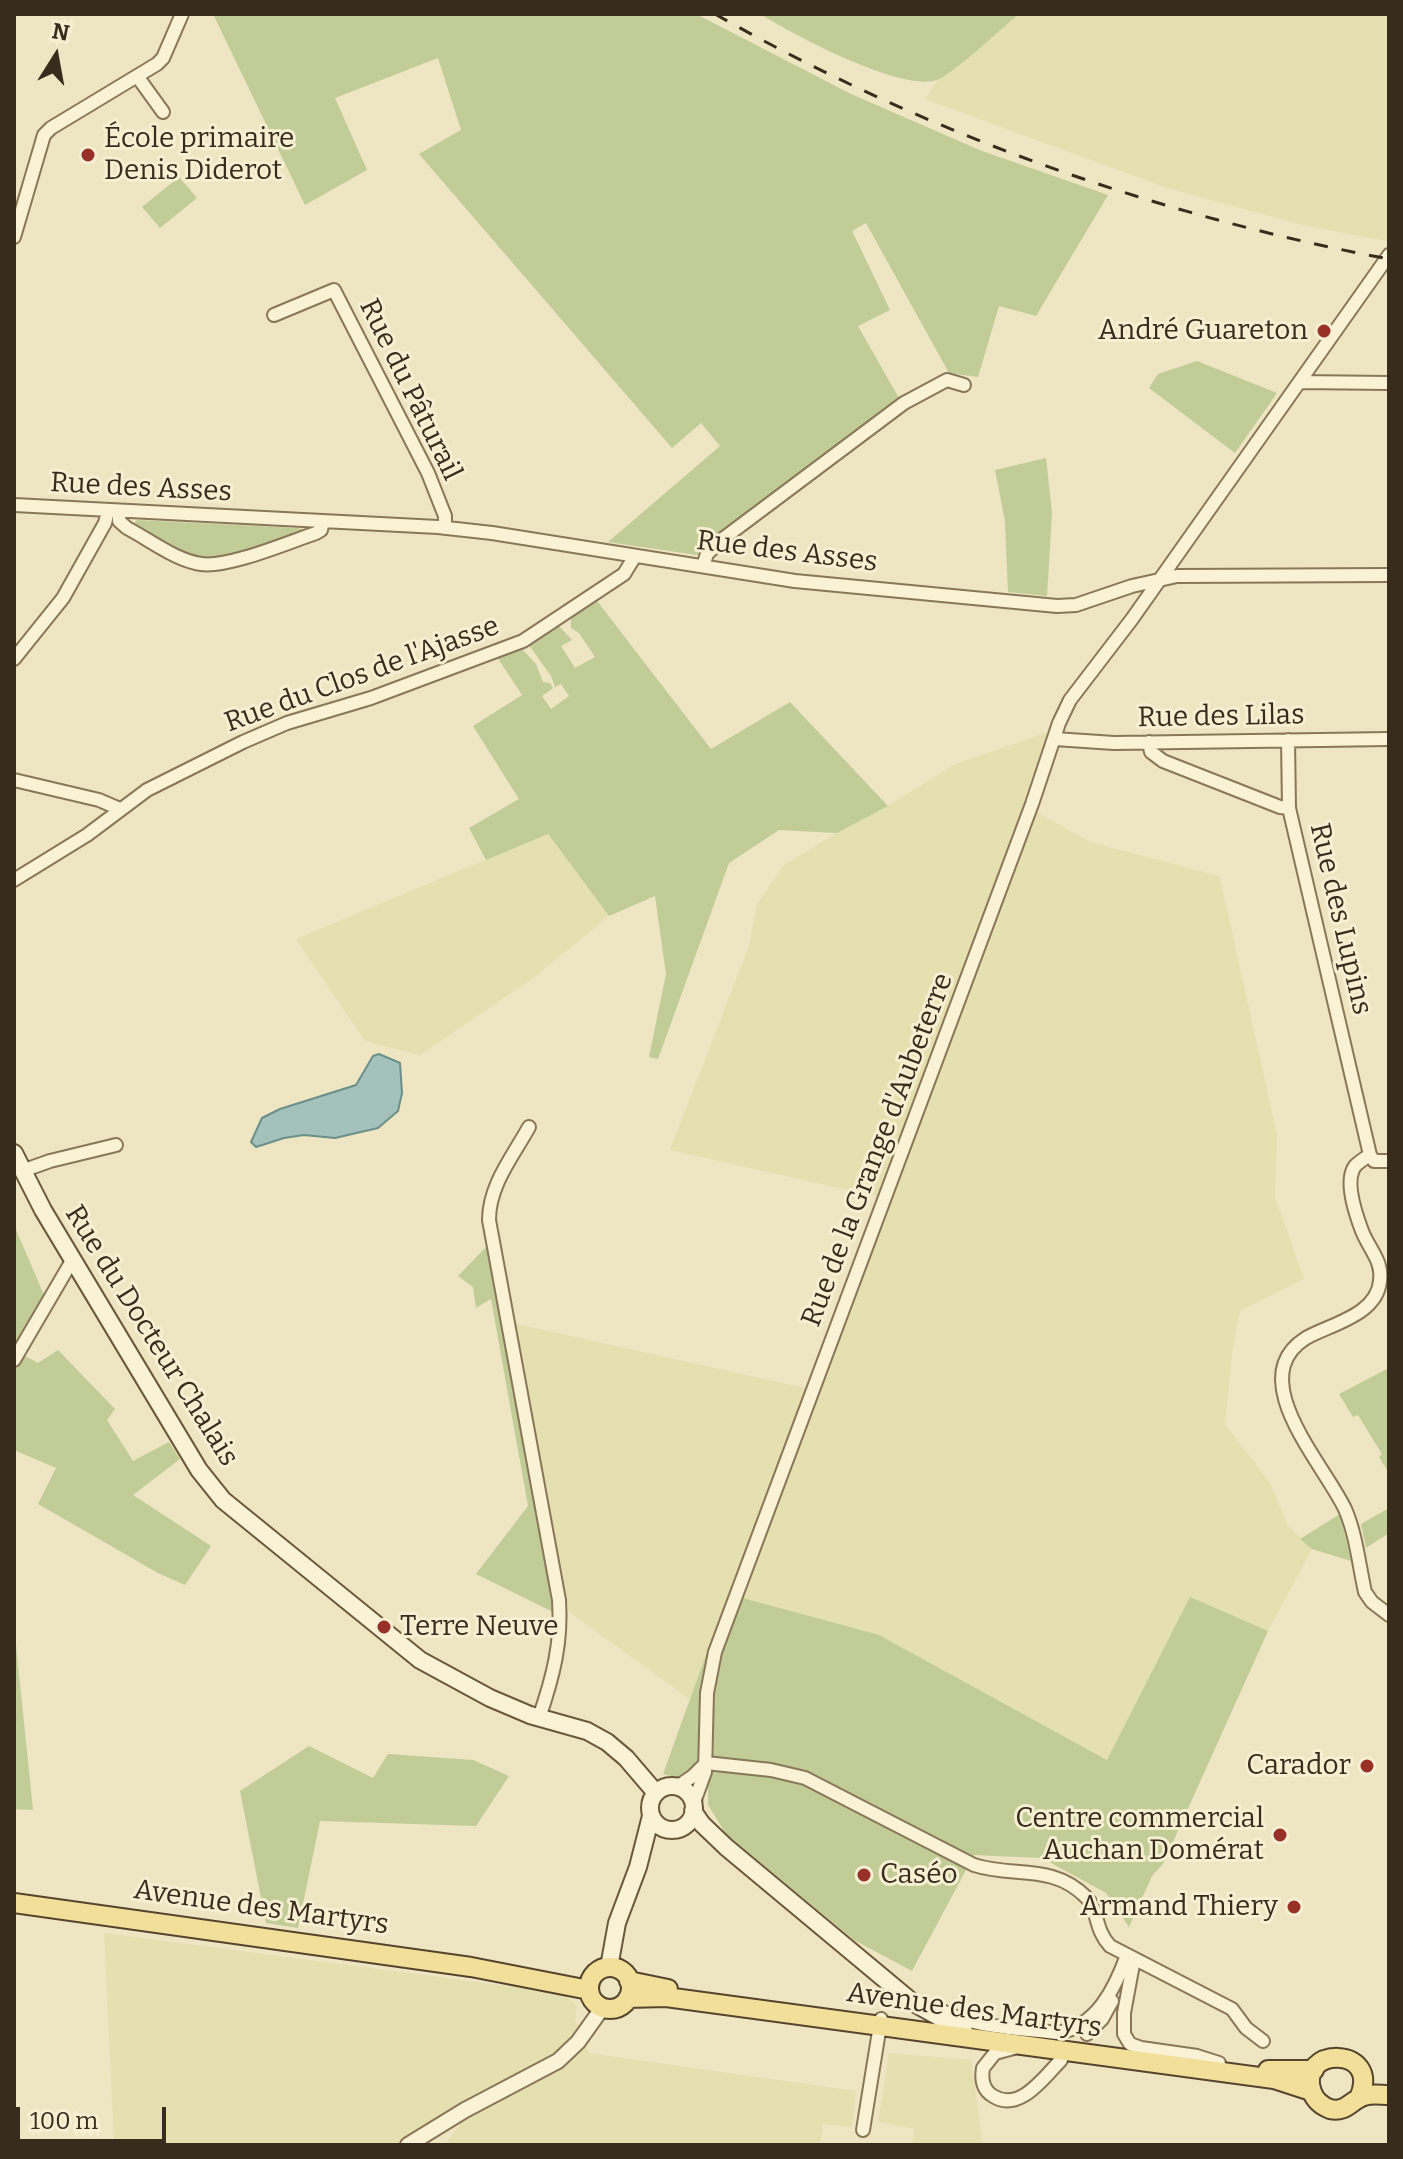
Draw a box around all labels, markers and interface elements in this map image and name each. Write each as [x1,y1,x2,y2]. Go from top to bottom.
north arrow [16,16,96,96]
text: N [50,17,72,47]
place label: École primaire Denis Diderot [104,122,294,188]
marker: École primaire Denis Diderot [79,146,97,164]
street label: Rue du Pâturail [352,294,468,486]
place label: André Guareton [1098,314,1308,348]
marker: André Guareton [1315,322,1333,340]
street label: Rue des Asses [49,466,233,510]
street label: Rue des Asses [695,524,879,580]
street label: Rue du Clos de l'Ajasse [220,610,504,740]
street label: Rue des Lilas [1137,699,1305,735]
street label: Rue des Lupins [1302,820,1378,1018]
street label: Rue de la Grange d'Aubeterre [795,969,961,1331]
street label: Rue du Docteur Chalais [57,1199,245,1473]
place label: Terre Neuve [400,1610,558,1644]
marker: Terre Neuve [375,1618,393,1636]
place label: Carador [1246,1749,1351,1783]
marker: Carador [1358,1757,1376,1775]
place label: Centre commercial Auchan Domérat [1015,1802,1264,1868]
marker: Centre commercial Auchan Domérat [1271,1826,1289,1844]
place label: Caséo [880,1858,958,1892]
marker: Caséo [855,1866,873,1884]
street label: Avenue des Martyrs [131,1873,391,1943]
place label: Armand Thiery [1080,1890,1278,1924]
marker: Armand Thiery [1285,1898,1303,1916]
street label: Avenue des Martyrs [844,1976,1104,2046]
scale bar [20,2091,170,2141]
text: 100 m [30,2107,98,2135]

